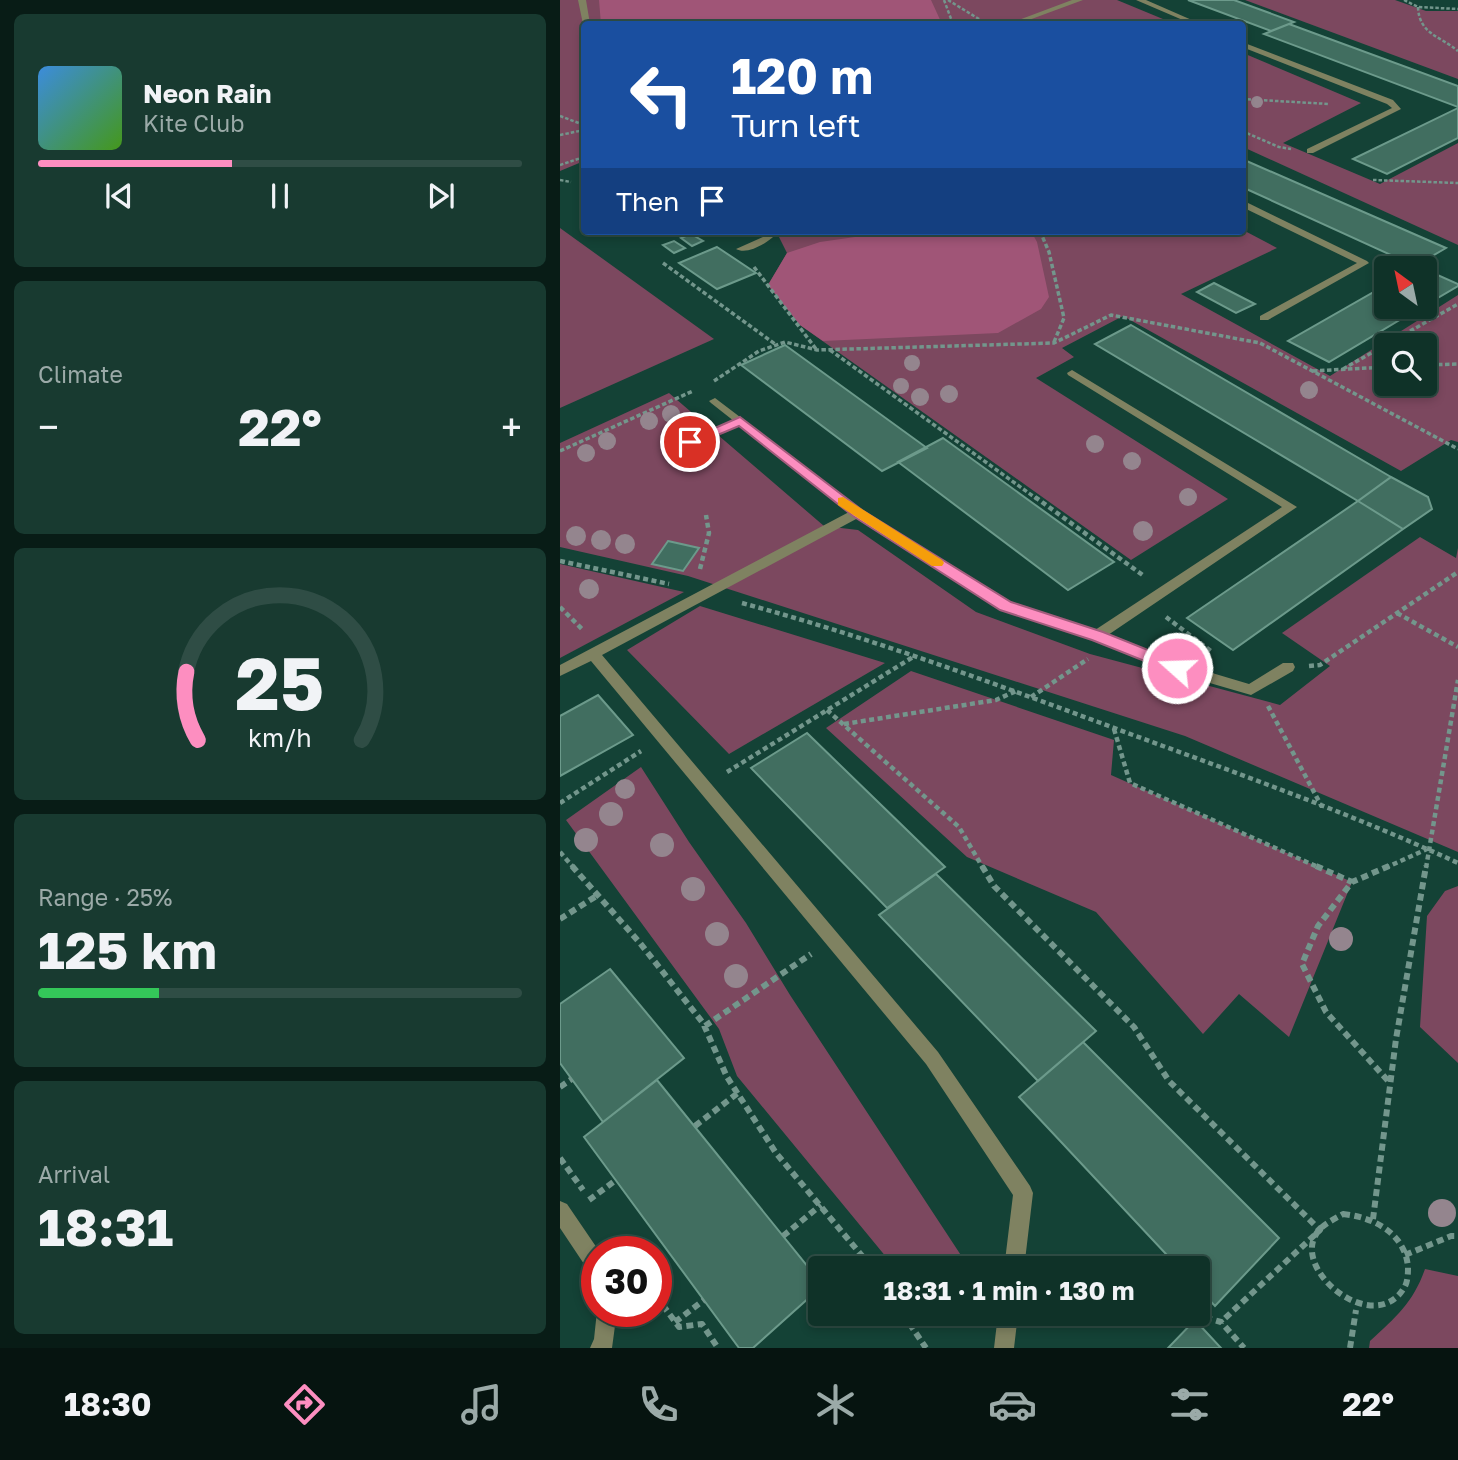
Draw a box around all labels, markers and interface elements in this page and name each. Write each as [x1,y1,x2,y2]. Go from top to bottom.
text: 120 m [731,46,873,105]
icon: left [616,49,707,140]
text: Neon Rain [143,78,272,109]
text: Turn left [731,106,860,144]
text: Kite Club [143,109,244,137]
icon: previous [100,177,138,215]
icon: pause [261,177,299,215]
icon: next [422,177,460,215]
icon: arrive [693,182,731,220]
text: Then [616,186,679,217]
north arrow [1374,256,1437,318]
map controls [1374,256,1437,396]
button: search [1374,333,1437,396]
text: Climate [38,360,123,388]
text: 22° [238,395,322,457]
text: − [38,404,59,449]
text: + [501,404,522,449]
pin [660,412,720,472]
icon: arrive [671,423,709,461]
position arrow [1140,631,1214,705]
text: 25 [236,639,324,726]
text: km/h [248,722,312,753]
text: Range · 25% [38,883,172,911]
text: 125 km [38,918,217,980]
text: Arrival [38,1160,110,1188]
text: 18:31 [38,1195,173,1257]
speed limit sign: 30 [581,1236,672,1327]
text: 18:31 · 1 min · 130 m [883,1275,1135,1306]
icon: directions [280,1380,329,1429]
icon: music [457,1380,506,1429]
icon: phone [634,1380,683,1429]
icon: climate [811,1380,860,1429]
icon: car [988,1380,1037,1429]
icon: filters [1165,1380,1214,1429]
text: 18:30 [64,1385,152,1423]
text: 22° [1342,1385,1394,1423]

